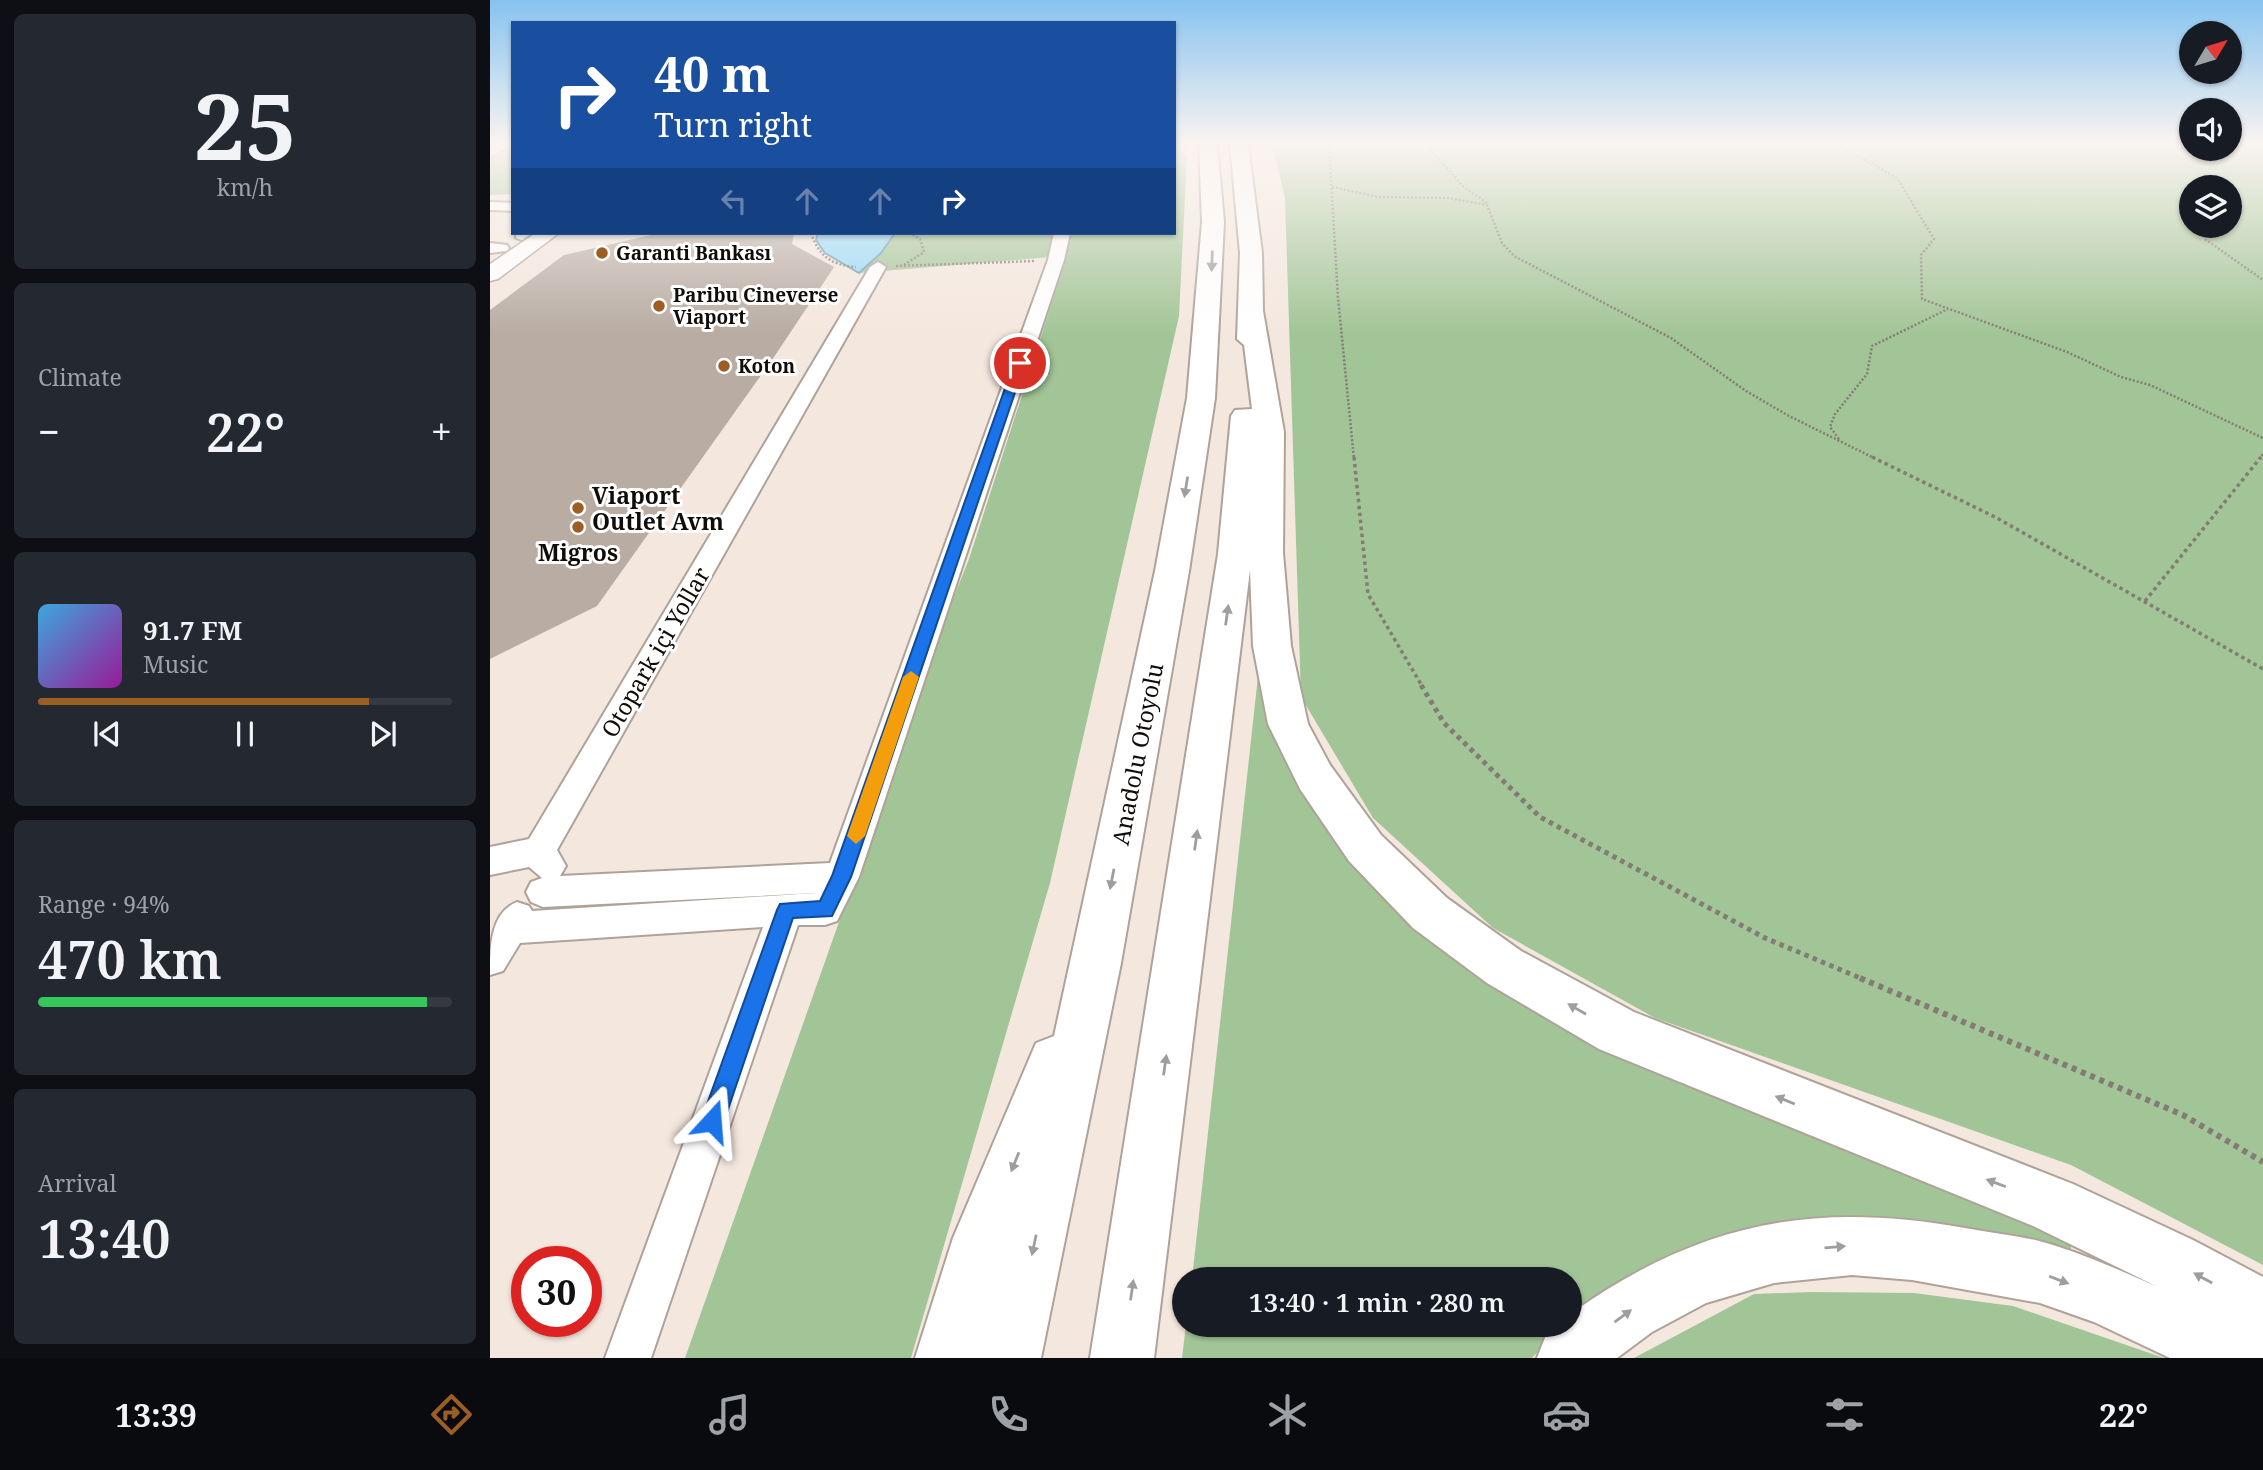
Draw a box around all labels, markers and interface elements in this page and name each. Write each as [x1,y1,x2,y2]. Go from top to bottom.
north arrow [2179,21,2242,84]
map controls [2179,21,2242,238]
text: 40 m [654,40,770,106]
icon: right [539,49,630,140]
text: 25 [194,63,296,187]
button: sound [2179,98,2242,161]
text: Turn right [654,103,812,146]
text: km/h [217,171,273,203]
button: layers [2179,175,2242,238]
icon: left [715,182,753,220]
icon: ahead [788,182,826,220]
icon: ahead [861,182,899,220]
icon: right [934,182,972,220]
place label: Garanti Bankası [616,240,771,266]
marker: Garanti Bankası [594,245,610,261]
one-way arrow [1206,250,1217,272]
place label: Paribu Cineverse Viaport [673,282,838,330]
marker: Paribu Cineverse Viaport [651,298,667,314]
pin [990,333,1050,393]
icon: arrive [1001,344,1039,382]
place label: Koton [738,353,796,379]
marker: Koton [716,358,732,374]
text: Climate [38,361,122,393]
text: 22° [206,396,285,467]
text: − [38,405,60,457]
text: + [431,405,452,457]
one-way arrow [1180,476,1191,498]
place label: Viaport Outlet Avm [592,479,724,537]
marker: Viaport Outlet Avm [570,500,586,516]
marker: Migros [570,519,586,535]
place label: Migros [538,536,618,568]
street label: Otopark içi Yollar [593,561,717,743]
one-way arrow [1221,603,1232,625]
text: 91.7 FM [143,612,242,648]
text: Music [143,648,208,680]
street label: Anadolu Otoyolu [1104,660,1170,848]
icon: previous [88,715,126,753]
icon: pause [226,715,264,753]
icon: next [364,715,402,753]
one-way arrow [1191,829,1202,851]
one-way arrow [1107,868,1118,890]
text: Range · 94% [38,888,170,920]
text: 470 km [38,923,222,994]
one-way arrow [1567,1003,1586,1015]
one-way arrow [1160,1054,1171,1076]
position arrow [675,1084,749,1158]
one-way arrow [1774,1094,1795,1105]
one-way arrow [1009,1151,1020,1172]
text: Arrival [38,1167,117,1199]
one-way arrow [1986,1178,2007,1189]
text: 13:40 [38,1202,171,1273]
one-way arrow [1028,1234,1039,1256]
one-way arrow [1825,1241,1847,1252]
speed limit sign: 30 [511,1246,602,1337]
one-way arrow [2193,1272,2213,1284]
one-way arrow [2049,1274,2070,1285]
one-way arrow [1127,1279,1138,1301]
text: 13:40 · 1 min · 280 m [1249,1284,1505,1320]
one-way arrow [1614,1309,1632,1323]
icon: directions [427,1390,476,1439]
icon: music [705,1390,754,1439]
icon: phone [984,1390,1033,1439]
icon: climate [1263,1390,1312,1439]
icon: car [1542,1390,1591,1439]
icon: filters [1820,1390,1869,1439]
text: 13:39 [115,1393,197,1436]
text: 22° [2099,1393,2148,1436]

